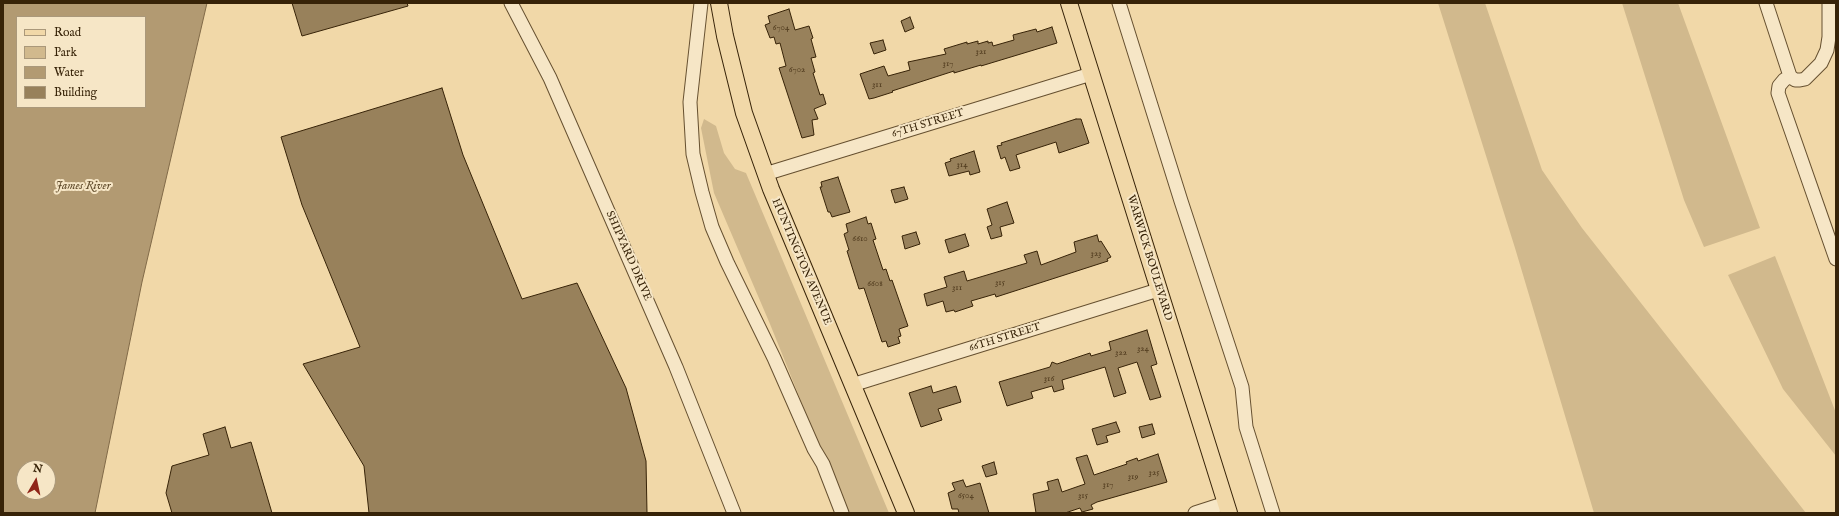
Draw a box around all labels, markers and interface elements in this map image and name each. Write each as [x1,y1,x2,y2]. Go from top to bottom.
legend [16,16,146,108]
house number: 6704 [773,23,789,33]
text: Road [54,25,81,40]
text: Park [54,45,77,60]
house number: 321 [976,47,986,57]
house number: 317 [943,59,953,69]
text: Water [54,65,84,80]
house number: 6702 [789,65,805,75]
house number: 311 [872,80,882,90]
text: Building [54,85,97,100]
street label: 67TH STREET [890,107,966,141]
house number: 314 [956,160,968,170]
water label: James River [56,180,110,194]
street label: WARWICK BOULEVARD [1124,193,1174,323]
street label: HUNTINGTON AVENUE [768,197,834,327]
street label: SHIPYARD DRIVE [602,209,654,303]
house number: 6610 [852,234,868,244]
house number: 323 [1091,249,1101,259]
house number: 315 [995,278,1005,288]
house number: 6608 [867,279,883,289]
house number: 311 [952,283,962,293]
street label: 66TH STREET [968,321,1042,355]
house number: 324 [1137,344,1149,354]
house number: 322 [1115,348,1127,358]
house number: 316 [1044,374,1054,384]
north arrow [16,460,56,500]
text: N [32,461,44,477]
house number: 325 [1149,468,1159,478]
house number: 319 [1128,472,1138,482]
house number: 317 [1103,480,1113,490]
house number: 6504 [958,491,974,501]
house number: 315 [1078,491,1088,501]

